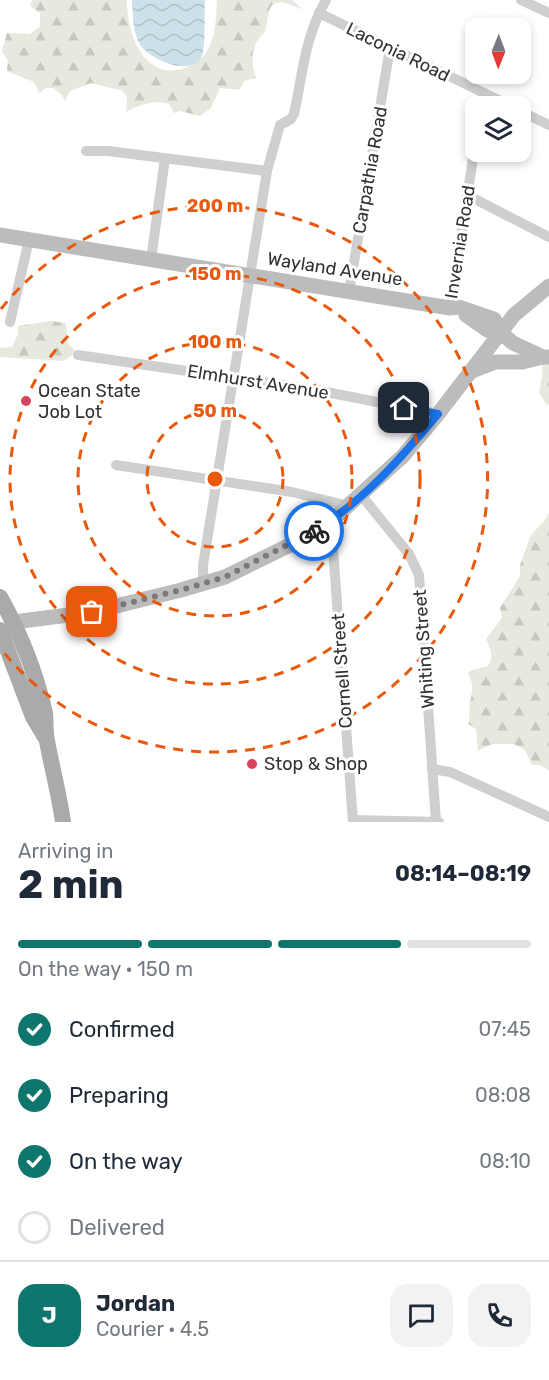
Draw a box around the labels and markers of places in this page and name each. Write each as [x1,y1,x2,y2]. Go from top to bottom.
place label: Ocean State Job Lot [38,380,141,423]
pin [378,382,429,433]
marker: Ocean State Job Lot [19,394,33,408]
centre of rings [205,469,225,489]
pin [66,586,117,637]
place label: Stop & Shop [264,753,368,775]
marker: Stop & Shop [245,757,259,771]

